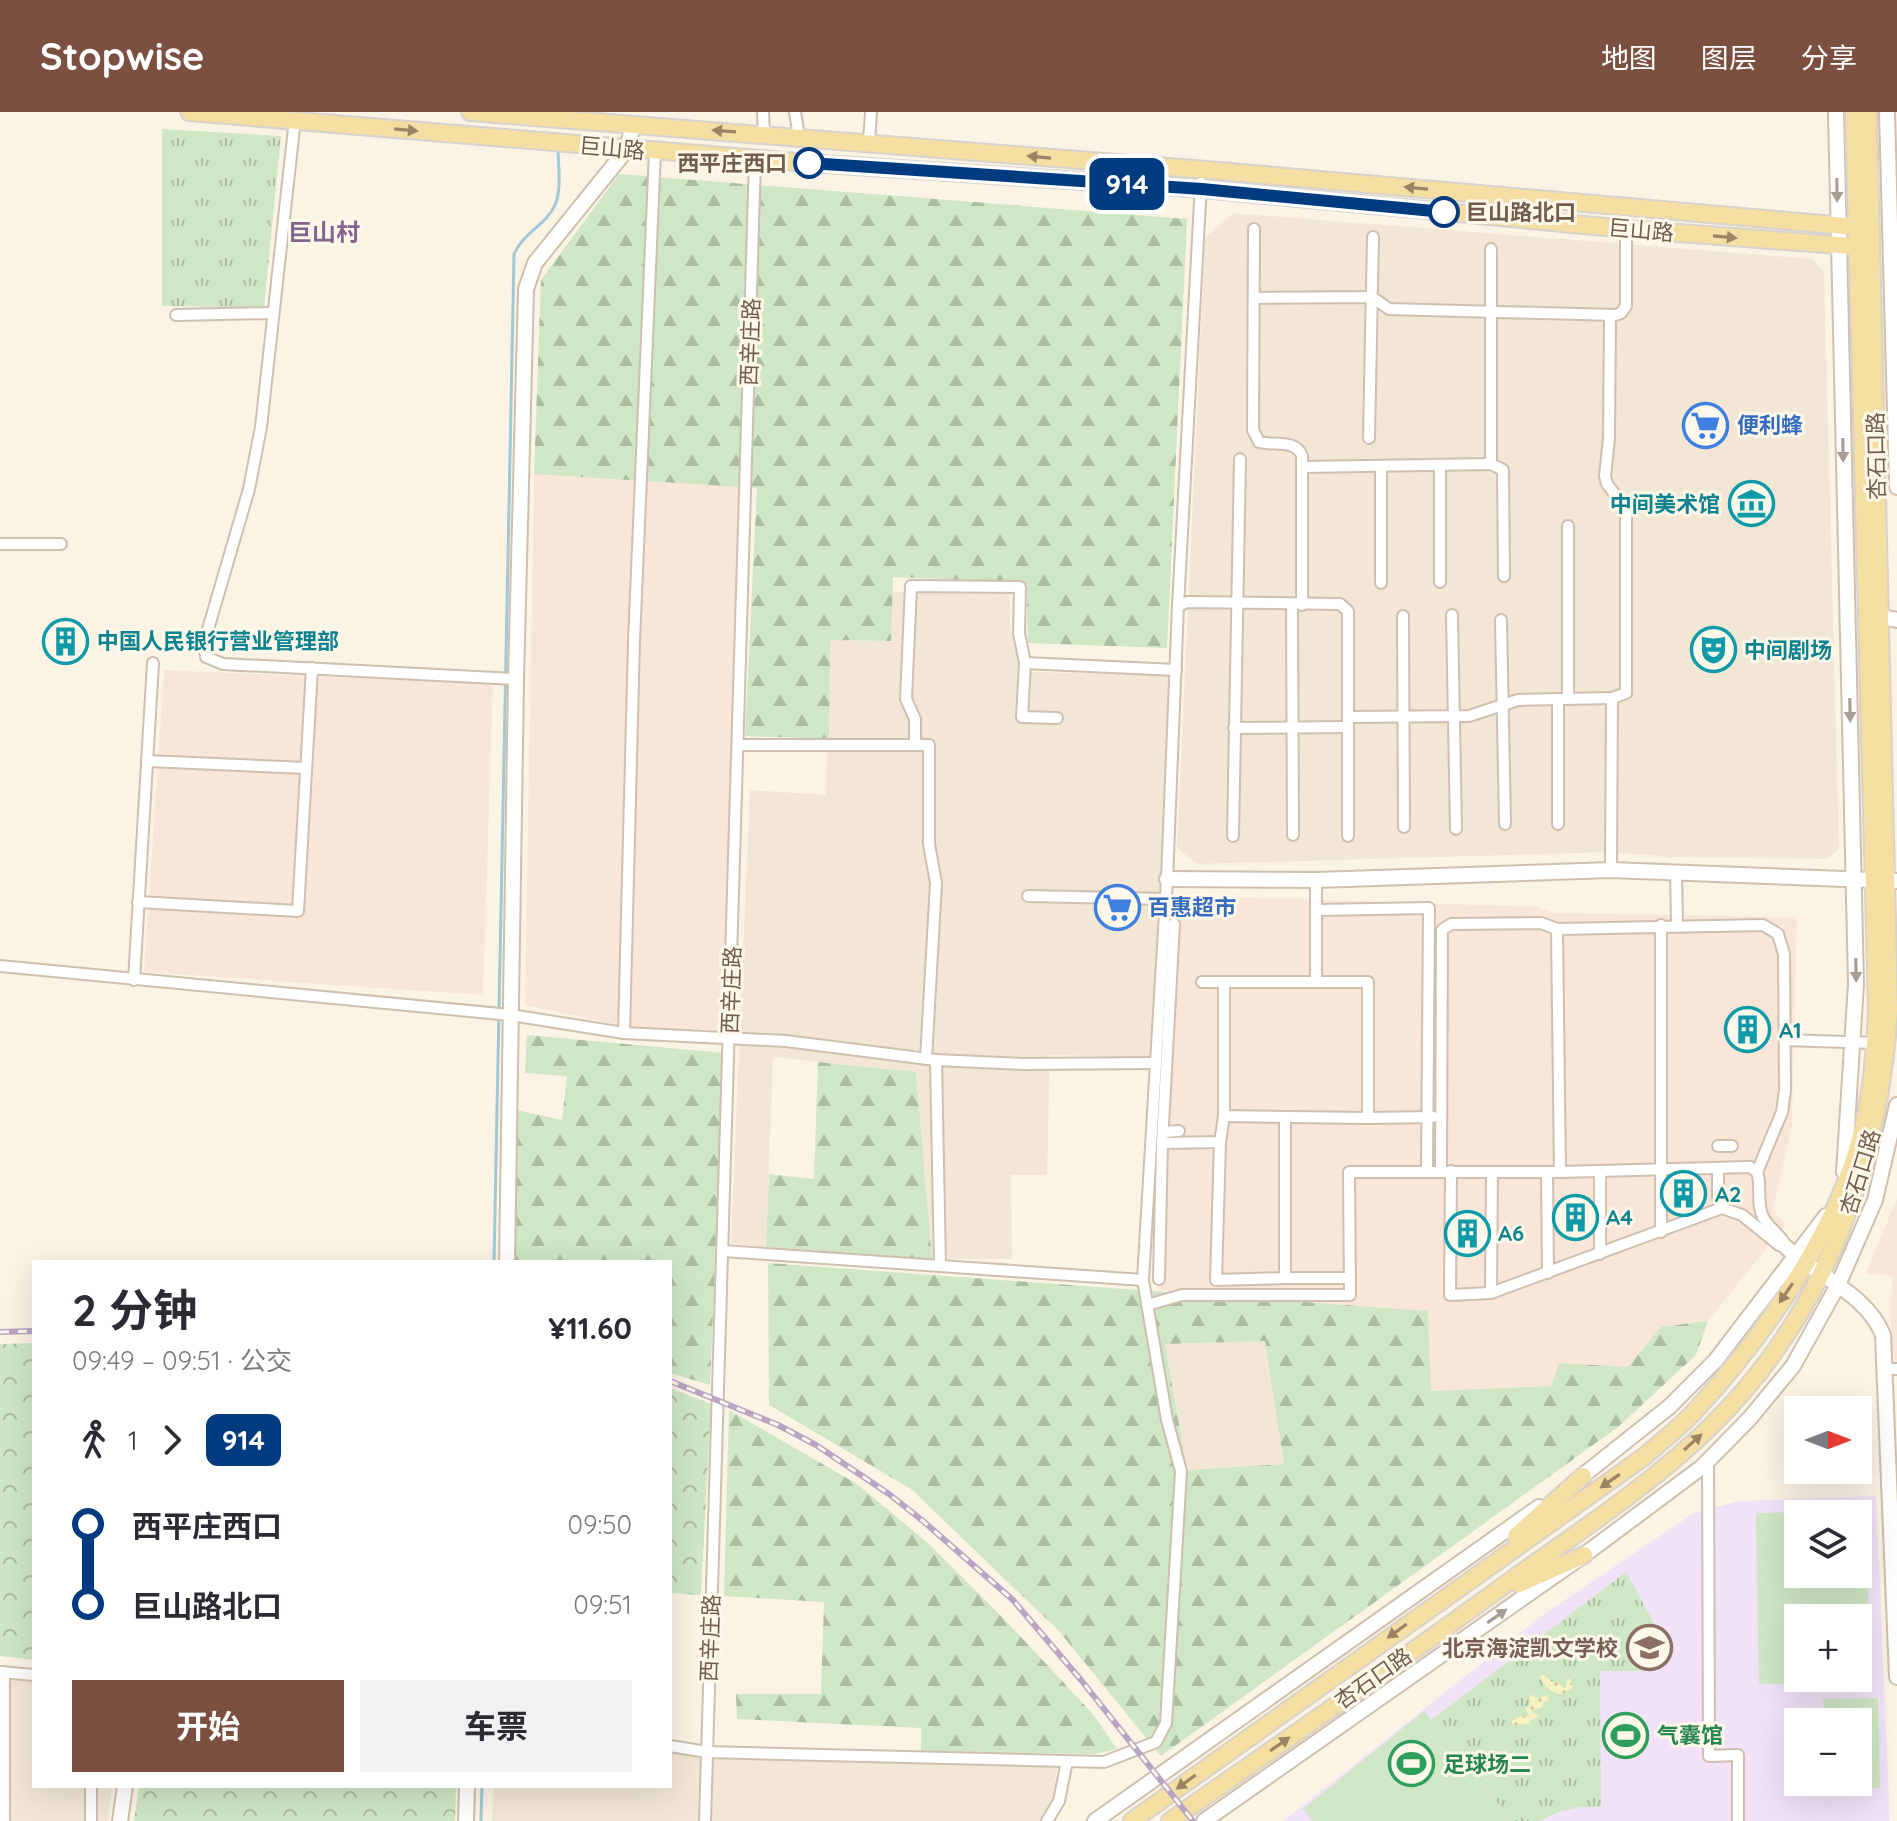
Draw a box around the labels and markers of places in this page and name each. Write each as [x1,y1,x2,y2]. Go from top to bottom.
marker: 西平庄西口 [794,148,824,178]
place label: 西平庄西口 [677,149,787,177]
marker: 巨山路北口 [1429,197,1459,227]
place label: 巨山路北口 [1466,198,1576,226]
supermarket icon: 便利蜂 [1682,401,1730,449]
place label: 便利蜂 [1737,411,1803,439]
museum icon: 中间美术馆 [1727,480,1775,528]
place label: 中间美术馆 [1610,490,1720,518]
building icon: 中国人民银行营业管理部 [42,617,90,665]
theatre icon: 中间剧场 [1689,626,1737,674]
place label: 中国人民银行营业管理部 [97,627,339,655]
place label: 中间剧场 [1744,636,1832,664]
supermarket icon: 百惠超市 [1093,883,1141,931]
place label: 百惠超市 [1148,893,1236,921]
building icon: A1 [1724,1006,1772,1054]
place label: A1 [1779,1016,1802,1044]
building icon: A2 [1660,1170,1708,1218]
place label: A2 [1715,1180,1742,1208]
building icon: A4 [1551,1193,1599,1241]
place label: A4 [1606,1203,1633,1231]
building icon: A6 [1443,1209,1491,1257]
place label: A6 [1498,1219,1524,1247]
school or university icon: 北京海淀凯文学校 [1625,1624,1673,1672]
place label: 北京海淀凯文学校 [1442,1634,1618,1662]
sports icon: 气囊馆 [1602,1711,1650,1759]
place label: 气囊馆 [1657,1721,1723,1749]
sports icon: 足球场二 [1388,1740,1436,1788]
place label: 足球场二 [1443,1750,1531,1778]

